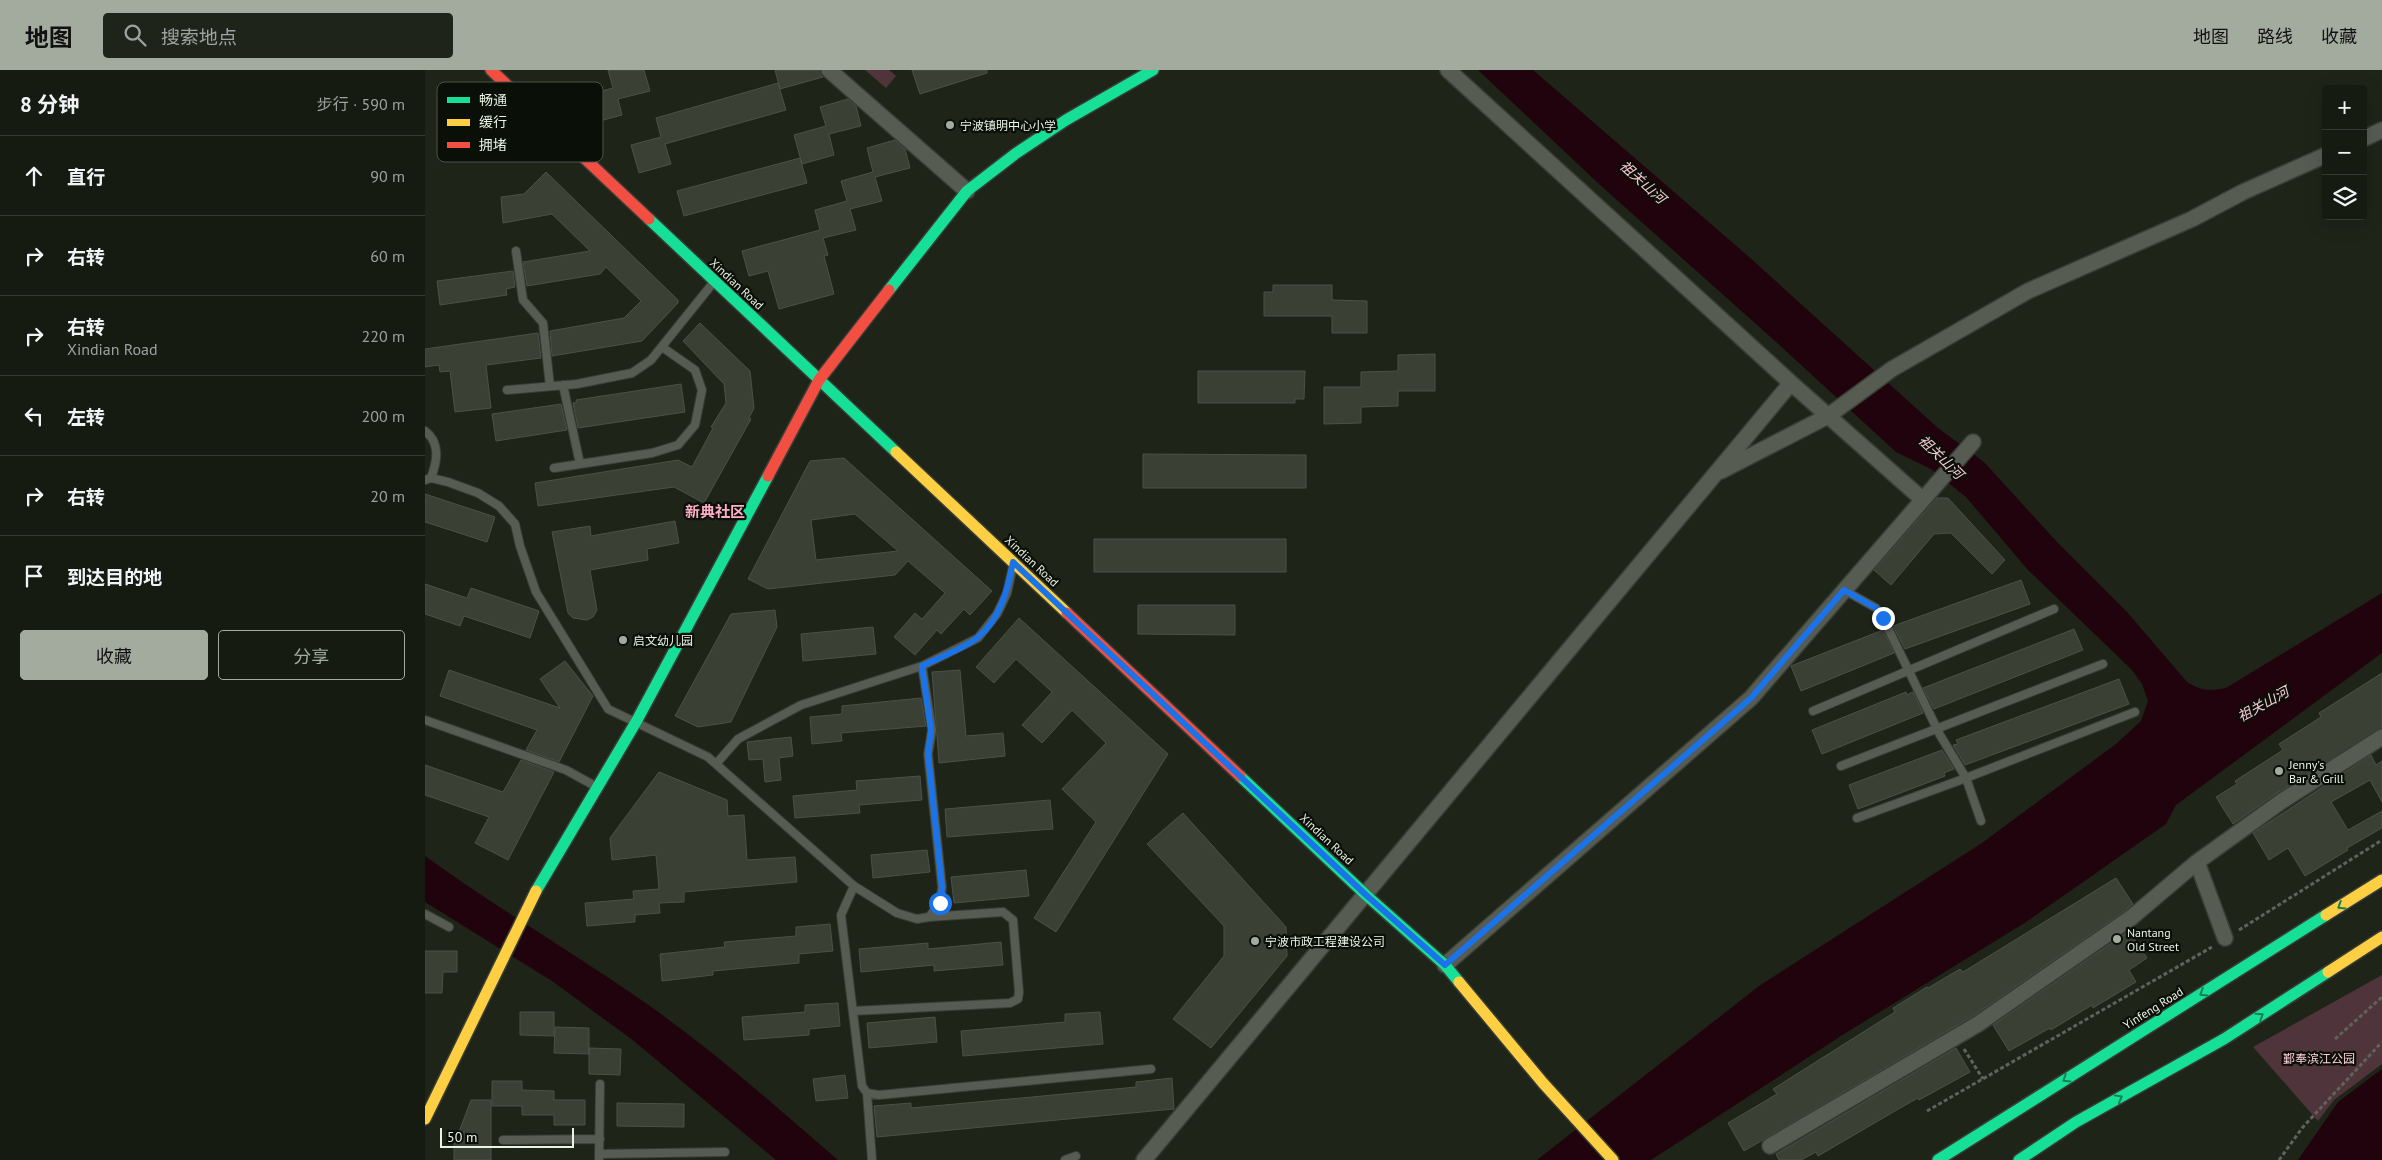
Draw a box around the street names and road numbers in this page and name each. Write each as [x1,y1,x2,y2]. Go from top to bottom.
street label: Xindian Road [707,255,767,313]
street label: Xindian Road [1002,532,1062,590]
street label: Xindian Road [1297,810,1357,868]
street label: Yinfeng Road [2120,984,2186,1032]

